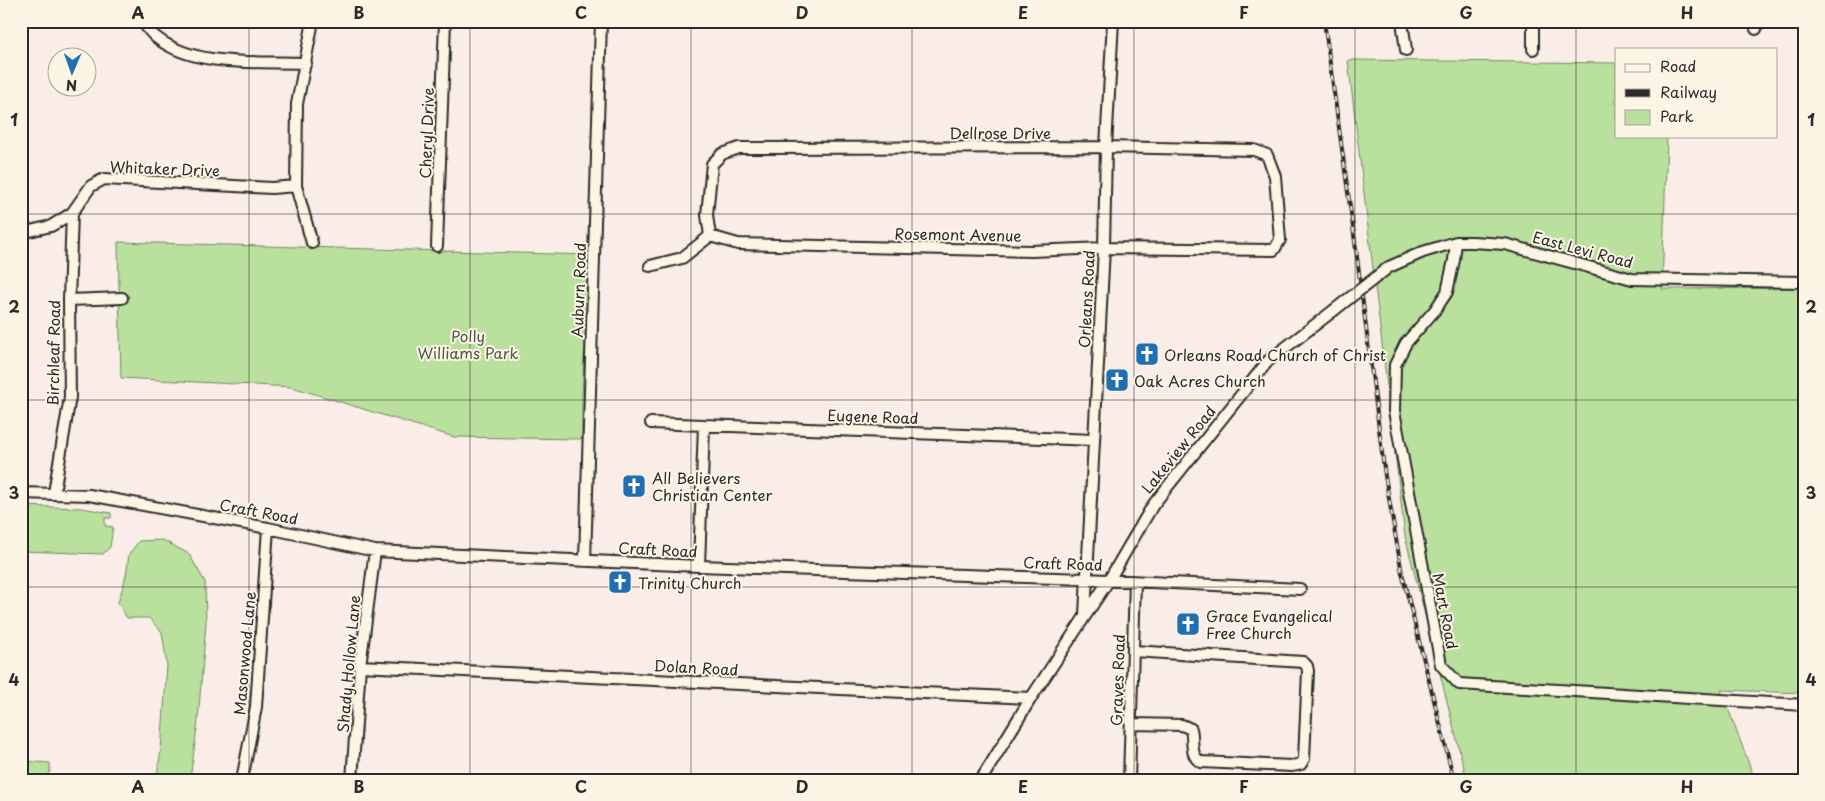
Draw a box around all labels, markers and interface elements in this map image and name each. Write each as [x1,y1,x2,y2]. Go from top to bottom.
text: A [132,0,145,24]
text: B [354,0,365,24]
text: C [575,0,587,24]
text: D [796,0,808,24]
text: E [1018,0,1028,24]
text: F [1239,0,1249,24]
text: G [1459,0,1473,24]
text: H [1681,0,1693,24]
north arrow [48,48,98,98]
legend [1615,48,1778,138]
text: Road [1660,54,1696,77]
text: N [66,75,77,96]
text: Railway [1660,80,1717,103]
street label: Cheryl Drive [413,87,439,179]
text: Park [1660,104,1694,127]
text: 1 [10,107,18,131]
text: 1 [1807,107,1815,131]
street label: Dellrose Drive [949,121,1051,144]
street label: Whitaker Drive [110,155,220,181]
street label: Rosemont Avenue [894,221,1022,247]
street label: East Levi Road [1530,225,1636,273]
street label: Auburn Road [565,242,591,338]
street label: Orleans Road [1072,249,1100,349]
text: 2 [8,294,20,318]
text: 2 [1805,294,1817,318]
street label: Birchleaf Road [41,300,65,406]
park label: Polly Williams Park [417,324,519,364]
church icon: Orleans Road Church of Christ [1134,341,1160,367]
place label: Orleans Road Church of Christ [1164,343,1386,366]
church icon: Oak Acres Church [1104,367,1130,393]
place label: Oak Acres Church [1134,369,1266,392]
street label: Lakeview Road [1135,400,1221,498]
street label: Eugene Road [827,403,919,429]
place label: All Believers Christian Center [652,466,772,506]
church icon: All Believers Christian Center [621,473,647,499]
text: 3 [9,480,19,504]
text: 3 [1806,480,1816,504]
street label: Craft Road [218,492,300,530]
street label: Craft Road [618,535,698,563]
street label: Craft Road [1023,550,1103,576]
church icon: Trinity Church [607,569,633,595]
place label: Trinity Church [638,571,741,594]
street label: Mart Road [1427,571,1465,651]
street label: Masonwood Lane [227,590,261,716]
street label: Shady Hollow Lane [331,594,365,734]
place label: Grace Evangelical Free Church [1206,604,1333,644]
church icon: Grace Evangelical Free Church [1175,611,1201,637]
street label: Graves Road [1104,634,1130,726]
street label: Dolan Road [653,653,739,681]
text: 4 [9,667,20,691]
text: 4 [1806,667,1817,691]
text: A [132,774,145,798]
text: B [354,774,365,798]
text: C [575,774,587,798]
text: D [796,774,808,798]
text: E [1018,774,1028,798]
text: F [1239,774,1249,798]
text: G [1459,774,1473,798]
text: H [1681,774,1693,798]

